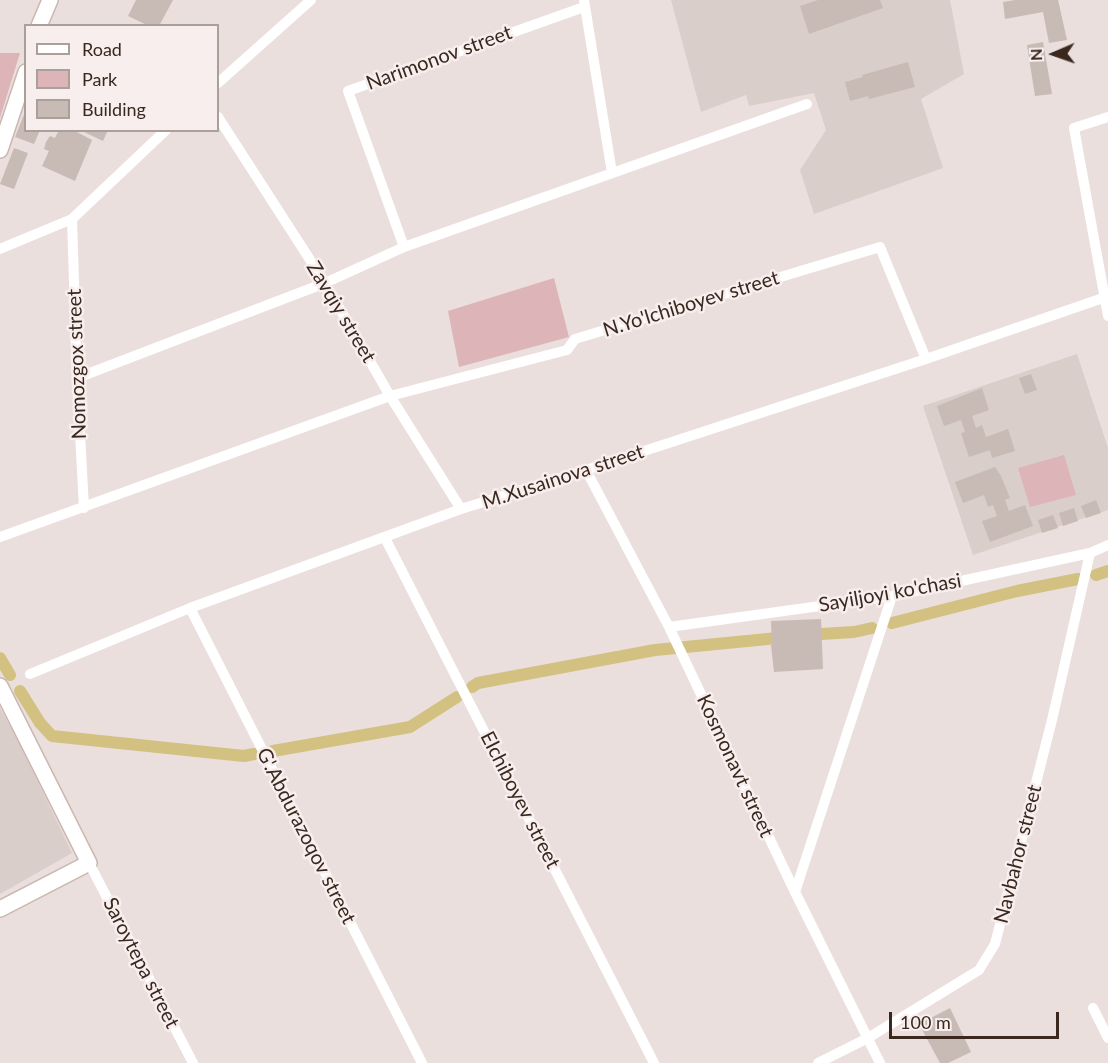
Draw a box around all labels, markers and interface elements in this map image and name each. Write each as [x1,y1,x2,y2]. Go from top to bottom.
street label: Narimonov street [363,20,515,96]
legend [24,24,219,132]
north arrow [1024,24,1084,84]
text: Road [82,38,122,60]
text: N [1026,48,1045,61]
text: Park [82,68,117,90]
text: Building [82,98,146,120]
street label: Zavqiy street [301,257,381,367]
street label: N.Yo'lchiboyev street [600,266,782,342]
street label: Nomozgoх street [62,288,92,440]
street label: M.Xusainova street [479,440,647,514]
street label: Sayiljoyi ko'chasi [817,569,963,617]
street label: Kosmonavt street [691,691,779,841]
street label: Elchiboyev street [475,727,565,873]
street label: G'.Abdurazoqov street [251,744,361,928]
street label: Navbahor street [989,782,1047,926]
street label: Saroytepa street [98,894,184,1032]
scale bar [892,1000,1062,1038]
text: 100 m [900,1011,951,1033]

